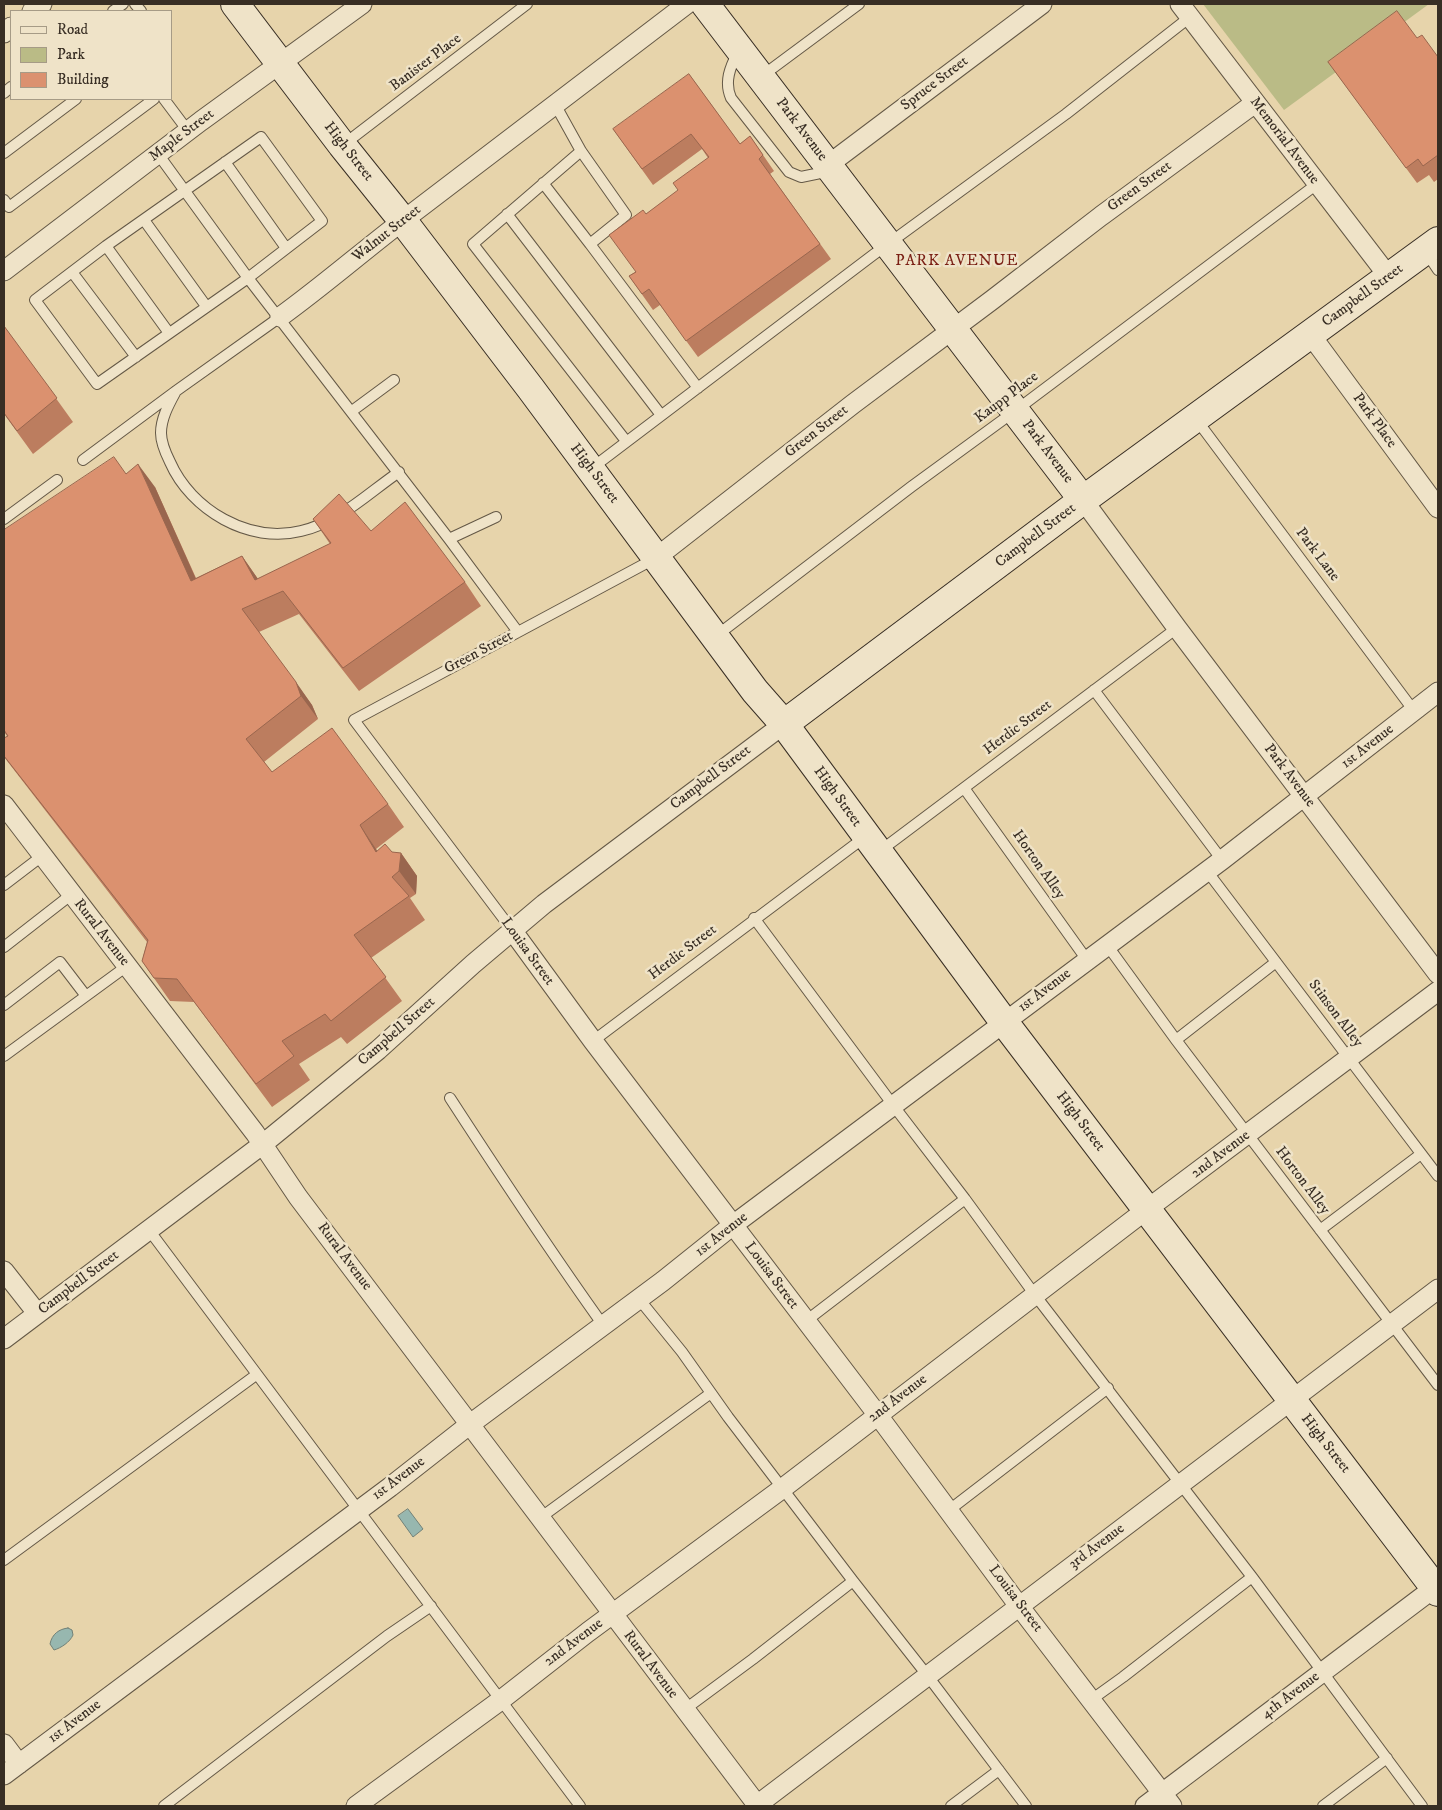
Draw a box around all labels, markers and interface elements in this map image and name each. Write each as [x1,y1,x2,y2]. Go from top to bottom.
legend [10,10,172,100]
text: Road [57,20,88,39]
street label: Banister Place [387,30,465,96]
text: Park [57,45,85,64]
street label: Spruce Street [898,53,972,115]
text: Building [57,70,109,89]
street label: Memorial Avenue [1245,94,1323,188]
street label: Park Avenue [771,95,831,165]
street label: Maple Street [146,106,218,166]
street label: High Street [319,119,377,185]
street label: Green Street [1104,158,1176,216]
street label: Walnut Street [349,202,425,266]
district label: PARK AVENUE [894,252,1020,272]
street label: Campbell Street [1319,260,1407,332]
street label: Kaupp Place [972,368,1042,428]
street label: Park Place [1348,390,1400,452]
street label: Green Street [782,402,852,462]
street label: Park Avenue [1017,417,1077,487]
street label: High Street [566,441,622,507]
street label: Campbell Street [992,500,1080,572]
street label: Park Lane [1291,525,1343,585]
street label: Green Street [442,627,516,679]
street label: Herdic Street [980,697,1056,759]
street label: 1st Avenue [1338,721,1398,773]
street label: Park Avenue [1259,741,1319,811]
street label: Campbell Street [667,742,755,814]
street label: High Street [809,763,865,831]
street label: Horton Alley [1008,827,1068,903]
street label: Rural Avenue [69,896,133,970]
street label: Louisa Street [496,915,558,989]
street label: Herdic Street [645,922,721,984]
street label: 1st Avenue [1015,965,1075,1017]
street label: Stinson Alley [1304,977,1366,1051]
street label: Campbell Street [355,994,439,1070]
street label: High Street [1052,1089,1108,1155]
street label: 2nd Avenue [1188,1127,1254,1183]
street label: Horton Alley [1271,1144,1333,1218]
street label: 1st Avenue [692,1209,752,1261]
street label: Rural Avenue [313,1220,375,1294]
street label: Louisa Street [740,1239,802,1313]
street label: Campbell Street [35,1247,123,1319]
street label: 2nd Avenue [865,1371,931,1427]
street label: High Street [1296,1411,1354,1477]
street label: 1st Avenue [369,1453,429,1505]
street label: 3rd Avenue [1066,1520,1128,1574]
street label: Louisa Street [984,1562,1046,1636]
street label: 2nd Avenue [541,1615,607,1671]
street label: Rural Avenue [619,1628,681,1702]
street label: 4th Avenue [1259,1668,1323,1724]
street label: 1st Avenue [45,1696,105,1748]

